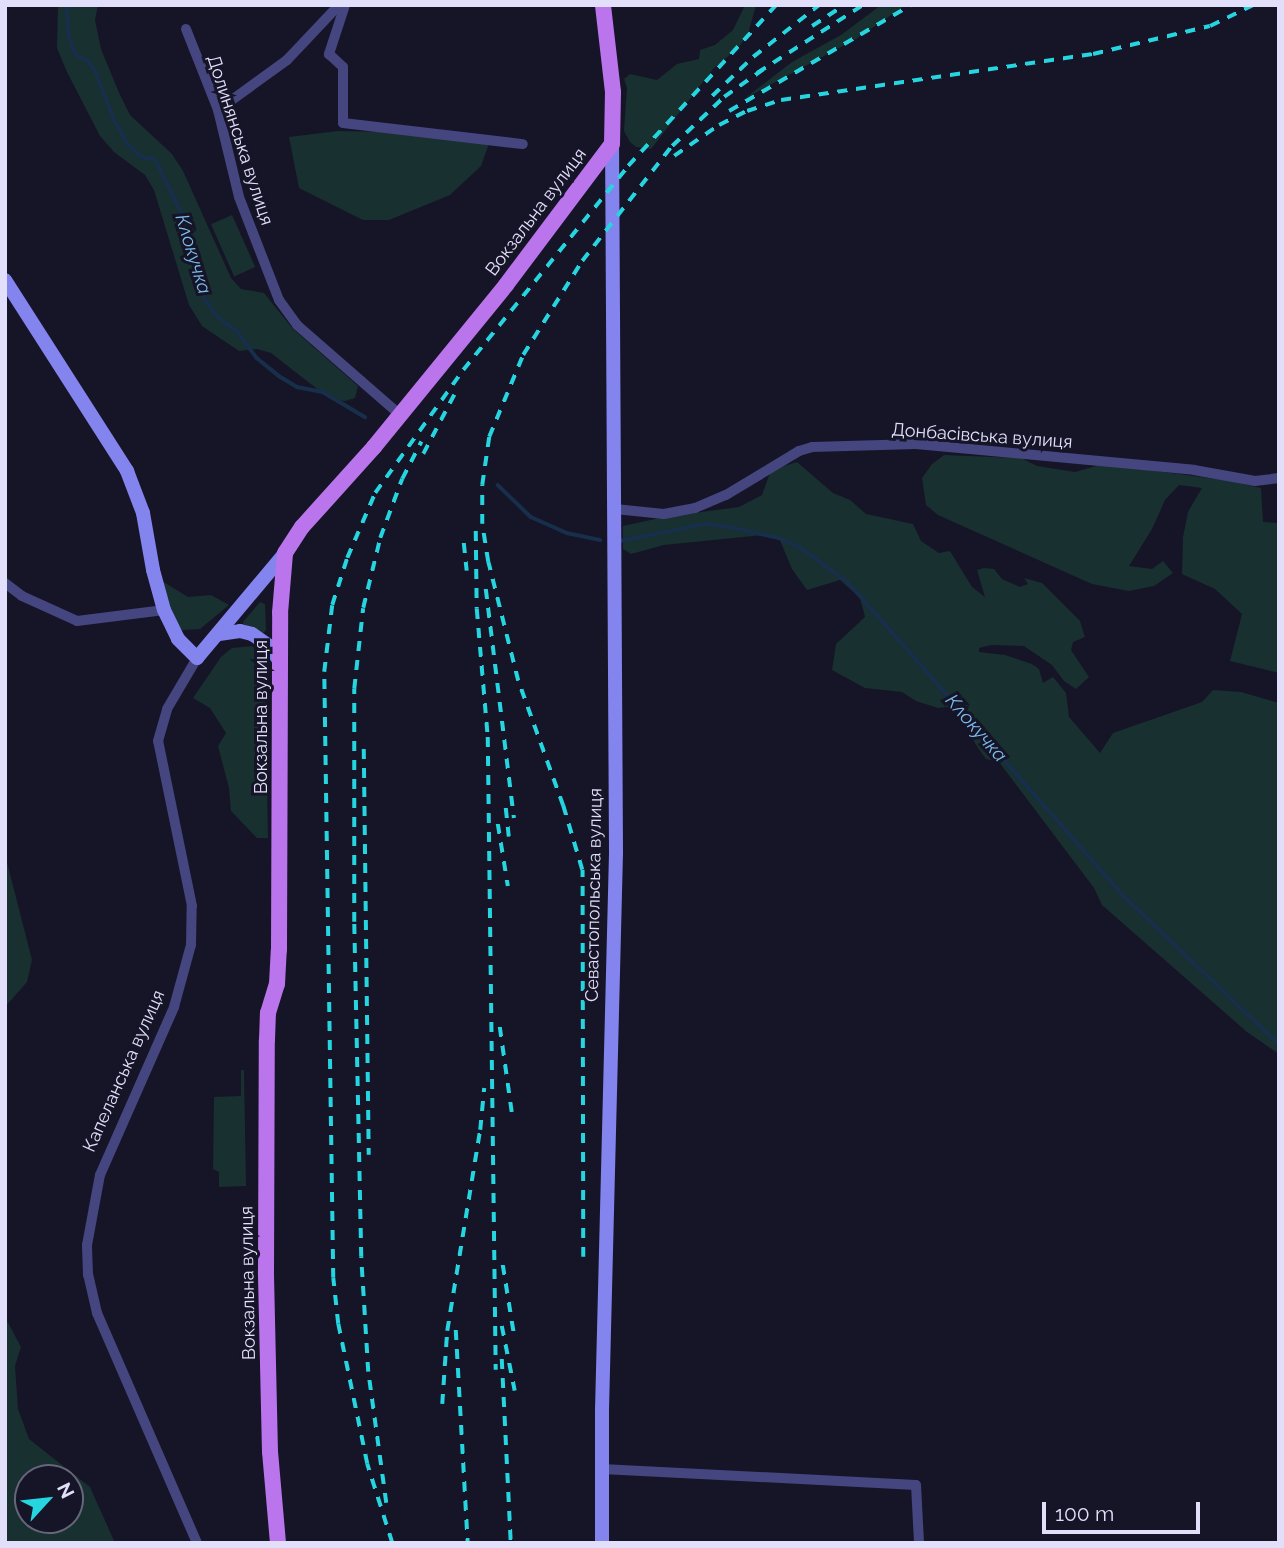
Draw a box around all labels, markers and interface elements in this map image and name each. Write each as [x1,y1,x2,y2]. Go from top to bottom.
street label: Долинянська вулиця [202,52,278,228]
street label: Вокзальна вулиця [481,144,591,280]
water label: Клокучка [170,211,216,297]
street label: Донбасівська вулиця [891,419,1073,453]
street label: Вокзальна вулиця [250,640,272,794]
water label: Клокучка [940,689,1012,767]
street label: Севастопольська вулиця [581,788,607,1002]
street label: Капеланська вулиця [79,987,169,1155]
street label: Вокзальна вулиця [236,1206,260,1360]
north arrow [14,1464,84,1534]
text: N [53,1479,79,1502]
scale bar [1046,1488,1204,1532]
text: 100 m [1055,1501,1114,1526]

